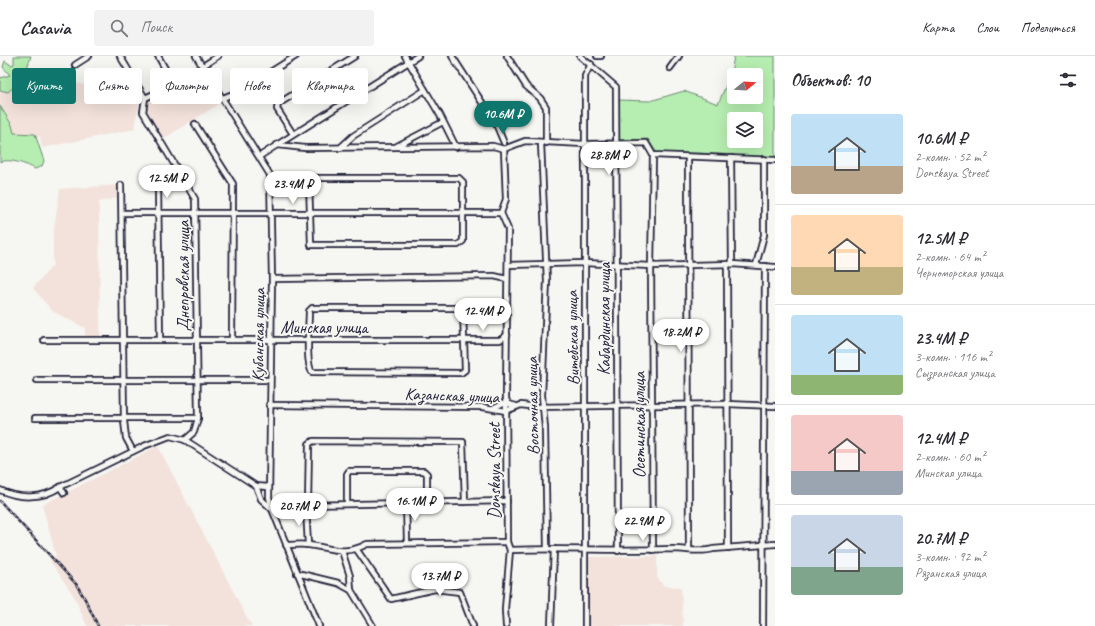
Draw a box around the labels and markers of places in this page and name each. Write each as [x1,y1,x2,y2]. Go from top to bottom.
pin: 10.6M ₽ [466,101,540,135]
pin: 28.8M ₽ [572,142,646,176]
pin: 12.5M ₽ [130,165,204,199]
pin: 23.4M ₽ [256,171,330,205]
pin: 12.4M ₽ [446,298,520,332]
pin: 18.2M ₽ [644,319,718,353]
pin: 16.1M ₽ [378,488,452,522]
pin: 20.7M ₽ [262,493,336,527]
pin: 22.9M ₽ [606,508,680,542]
pin: 13.7M ₽ [403,563,477,597]

